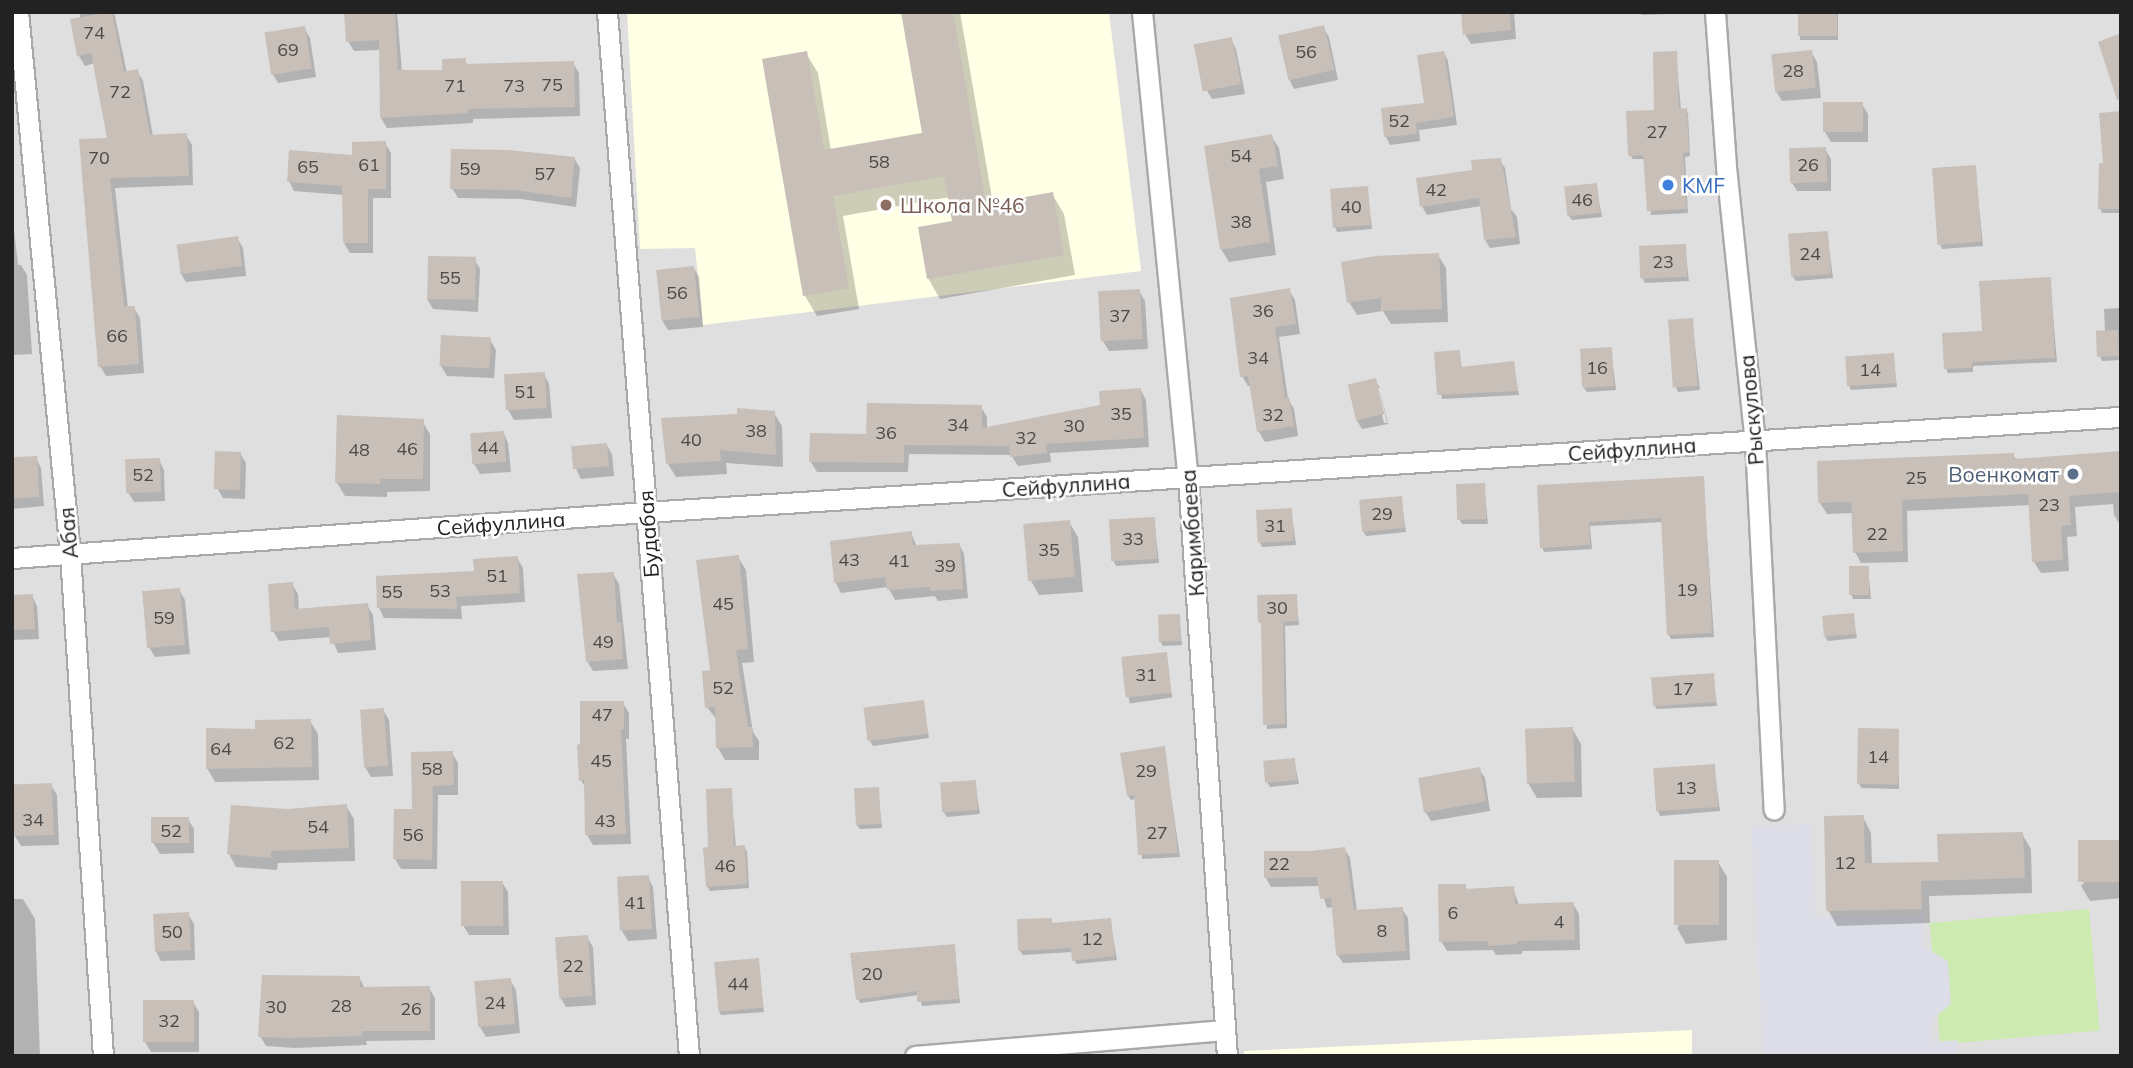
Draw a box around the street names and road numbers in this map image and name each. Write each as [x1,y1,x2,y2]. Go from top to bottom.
street label: Рыскулова [1734,354,1768,466]
street label: Сейфуллина [1567,432,1697,466]
street label: Сейфуллина [1001,468,1131,502]
street label: Каримбаева [1175,469,1209,597]
street label: Будабая [632,489,664,579]
street label: Абая [53,506,83,560]
street label: Сейфуллина [436,506,566,540]

